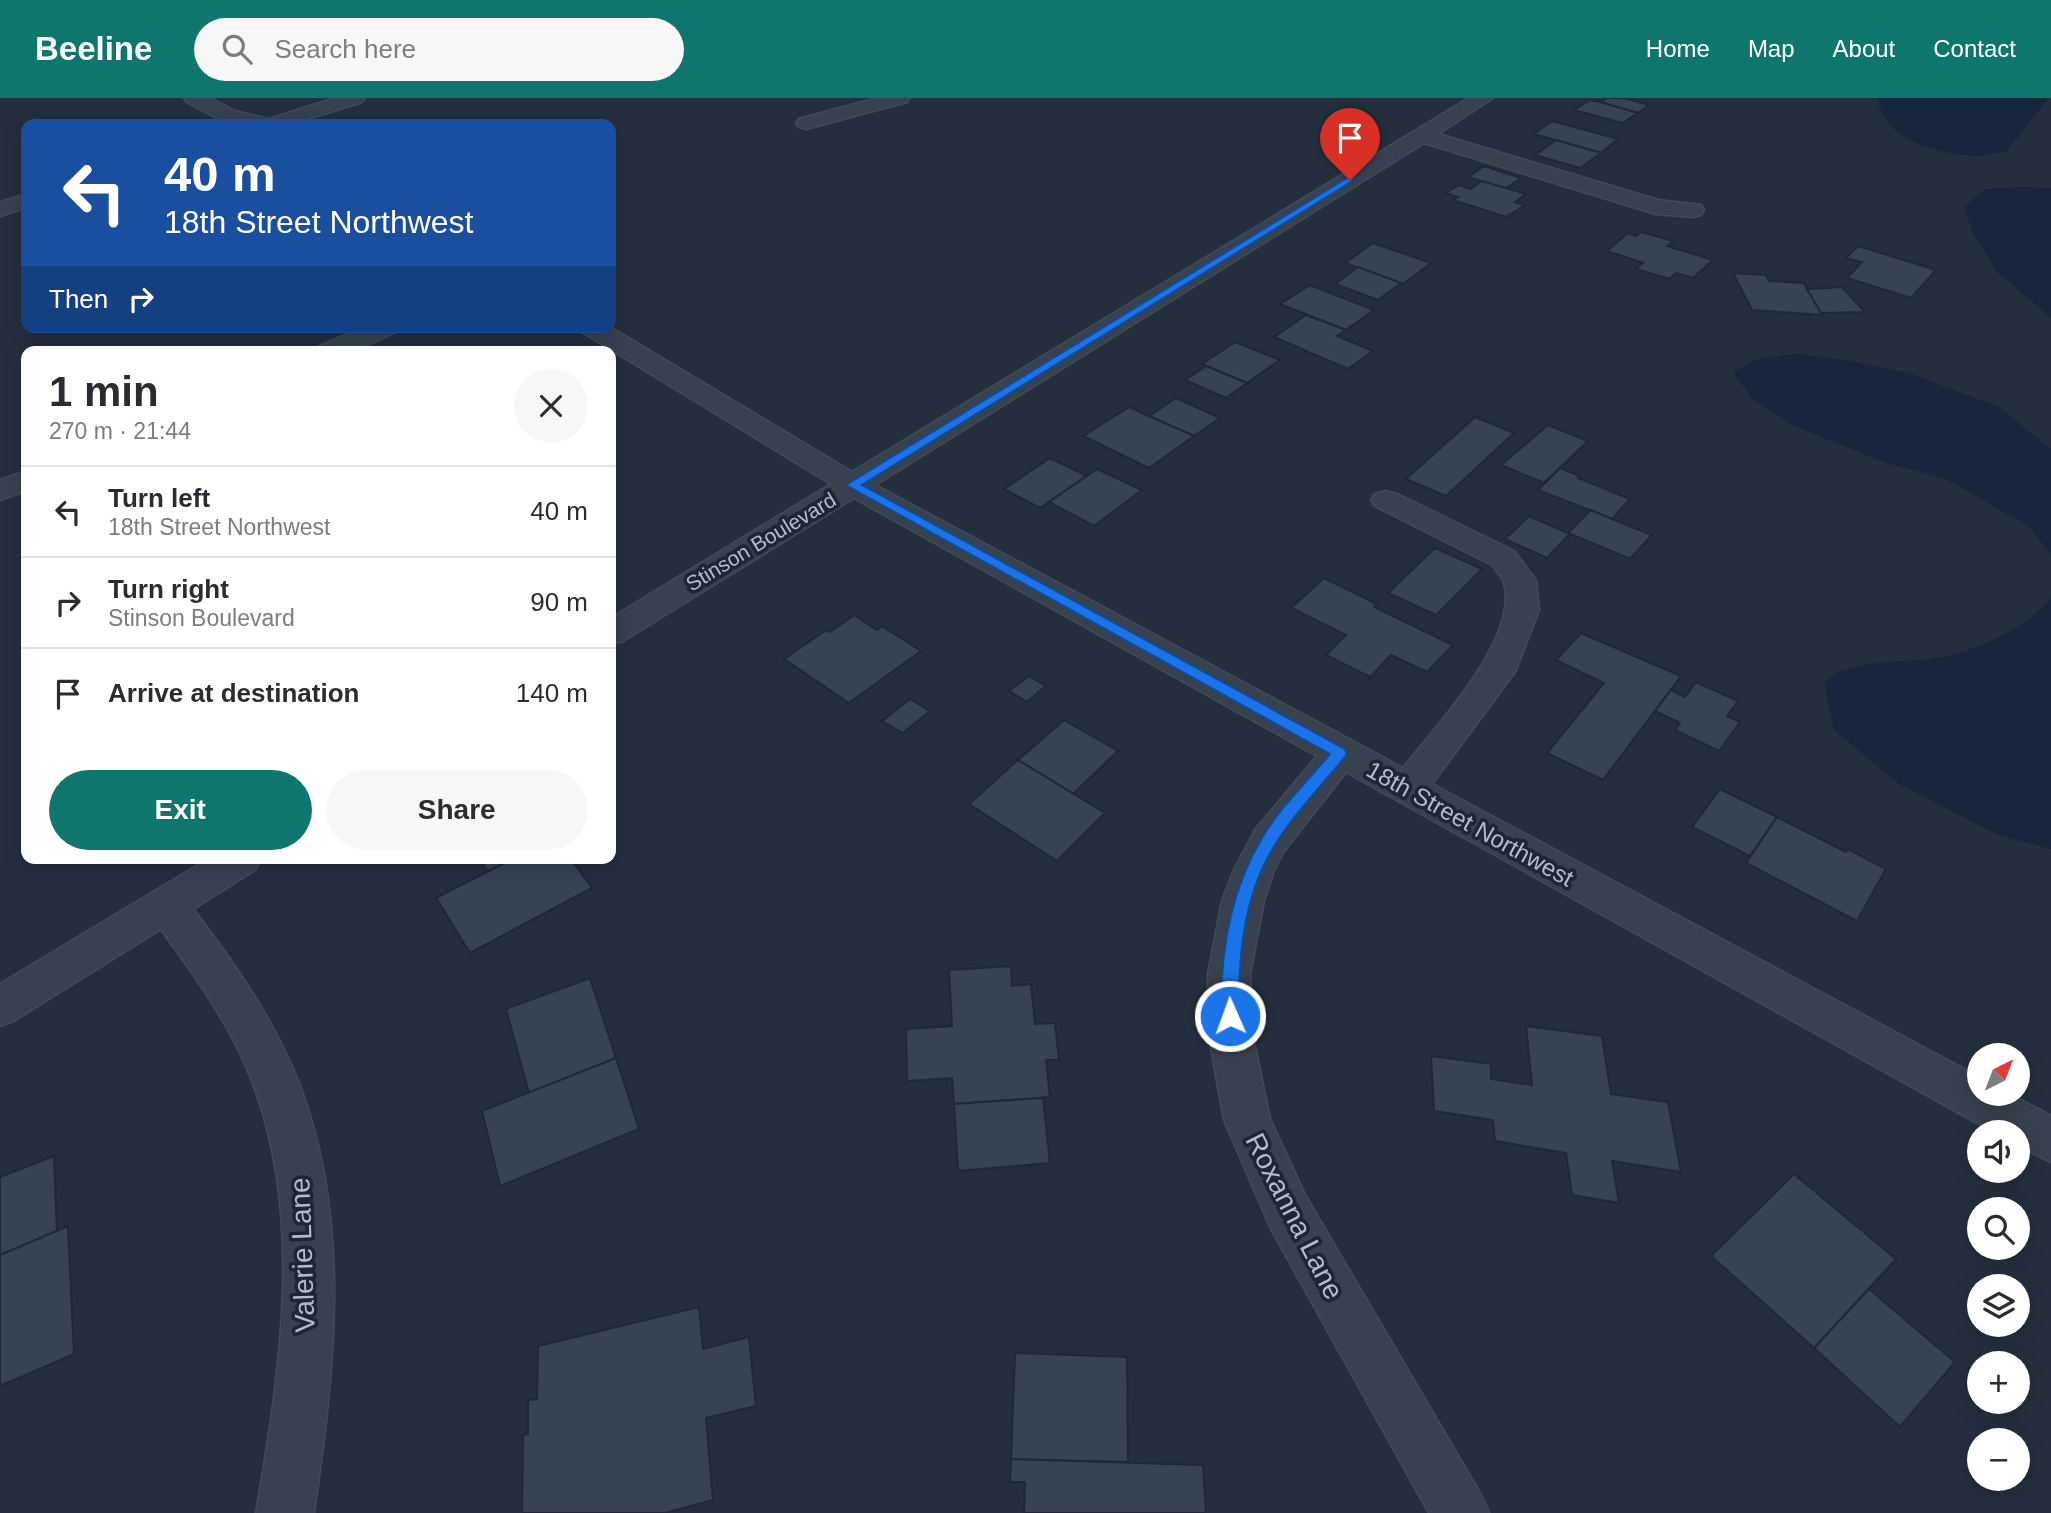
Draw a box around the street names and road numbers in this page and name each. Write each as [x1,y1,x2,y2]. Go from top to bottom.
street label: Stinson Boulevard [682,488,840,595]
street label: 18th Street Northwest [1362,755,1579,892]
street label: Roxanna Lane [1239,1128,1350,1304]
street label: Valerie Lane [284,1177,321,1333]

